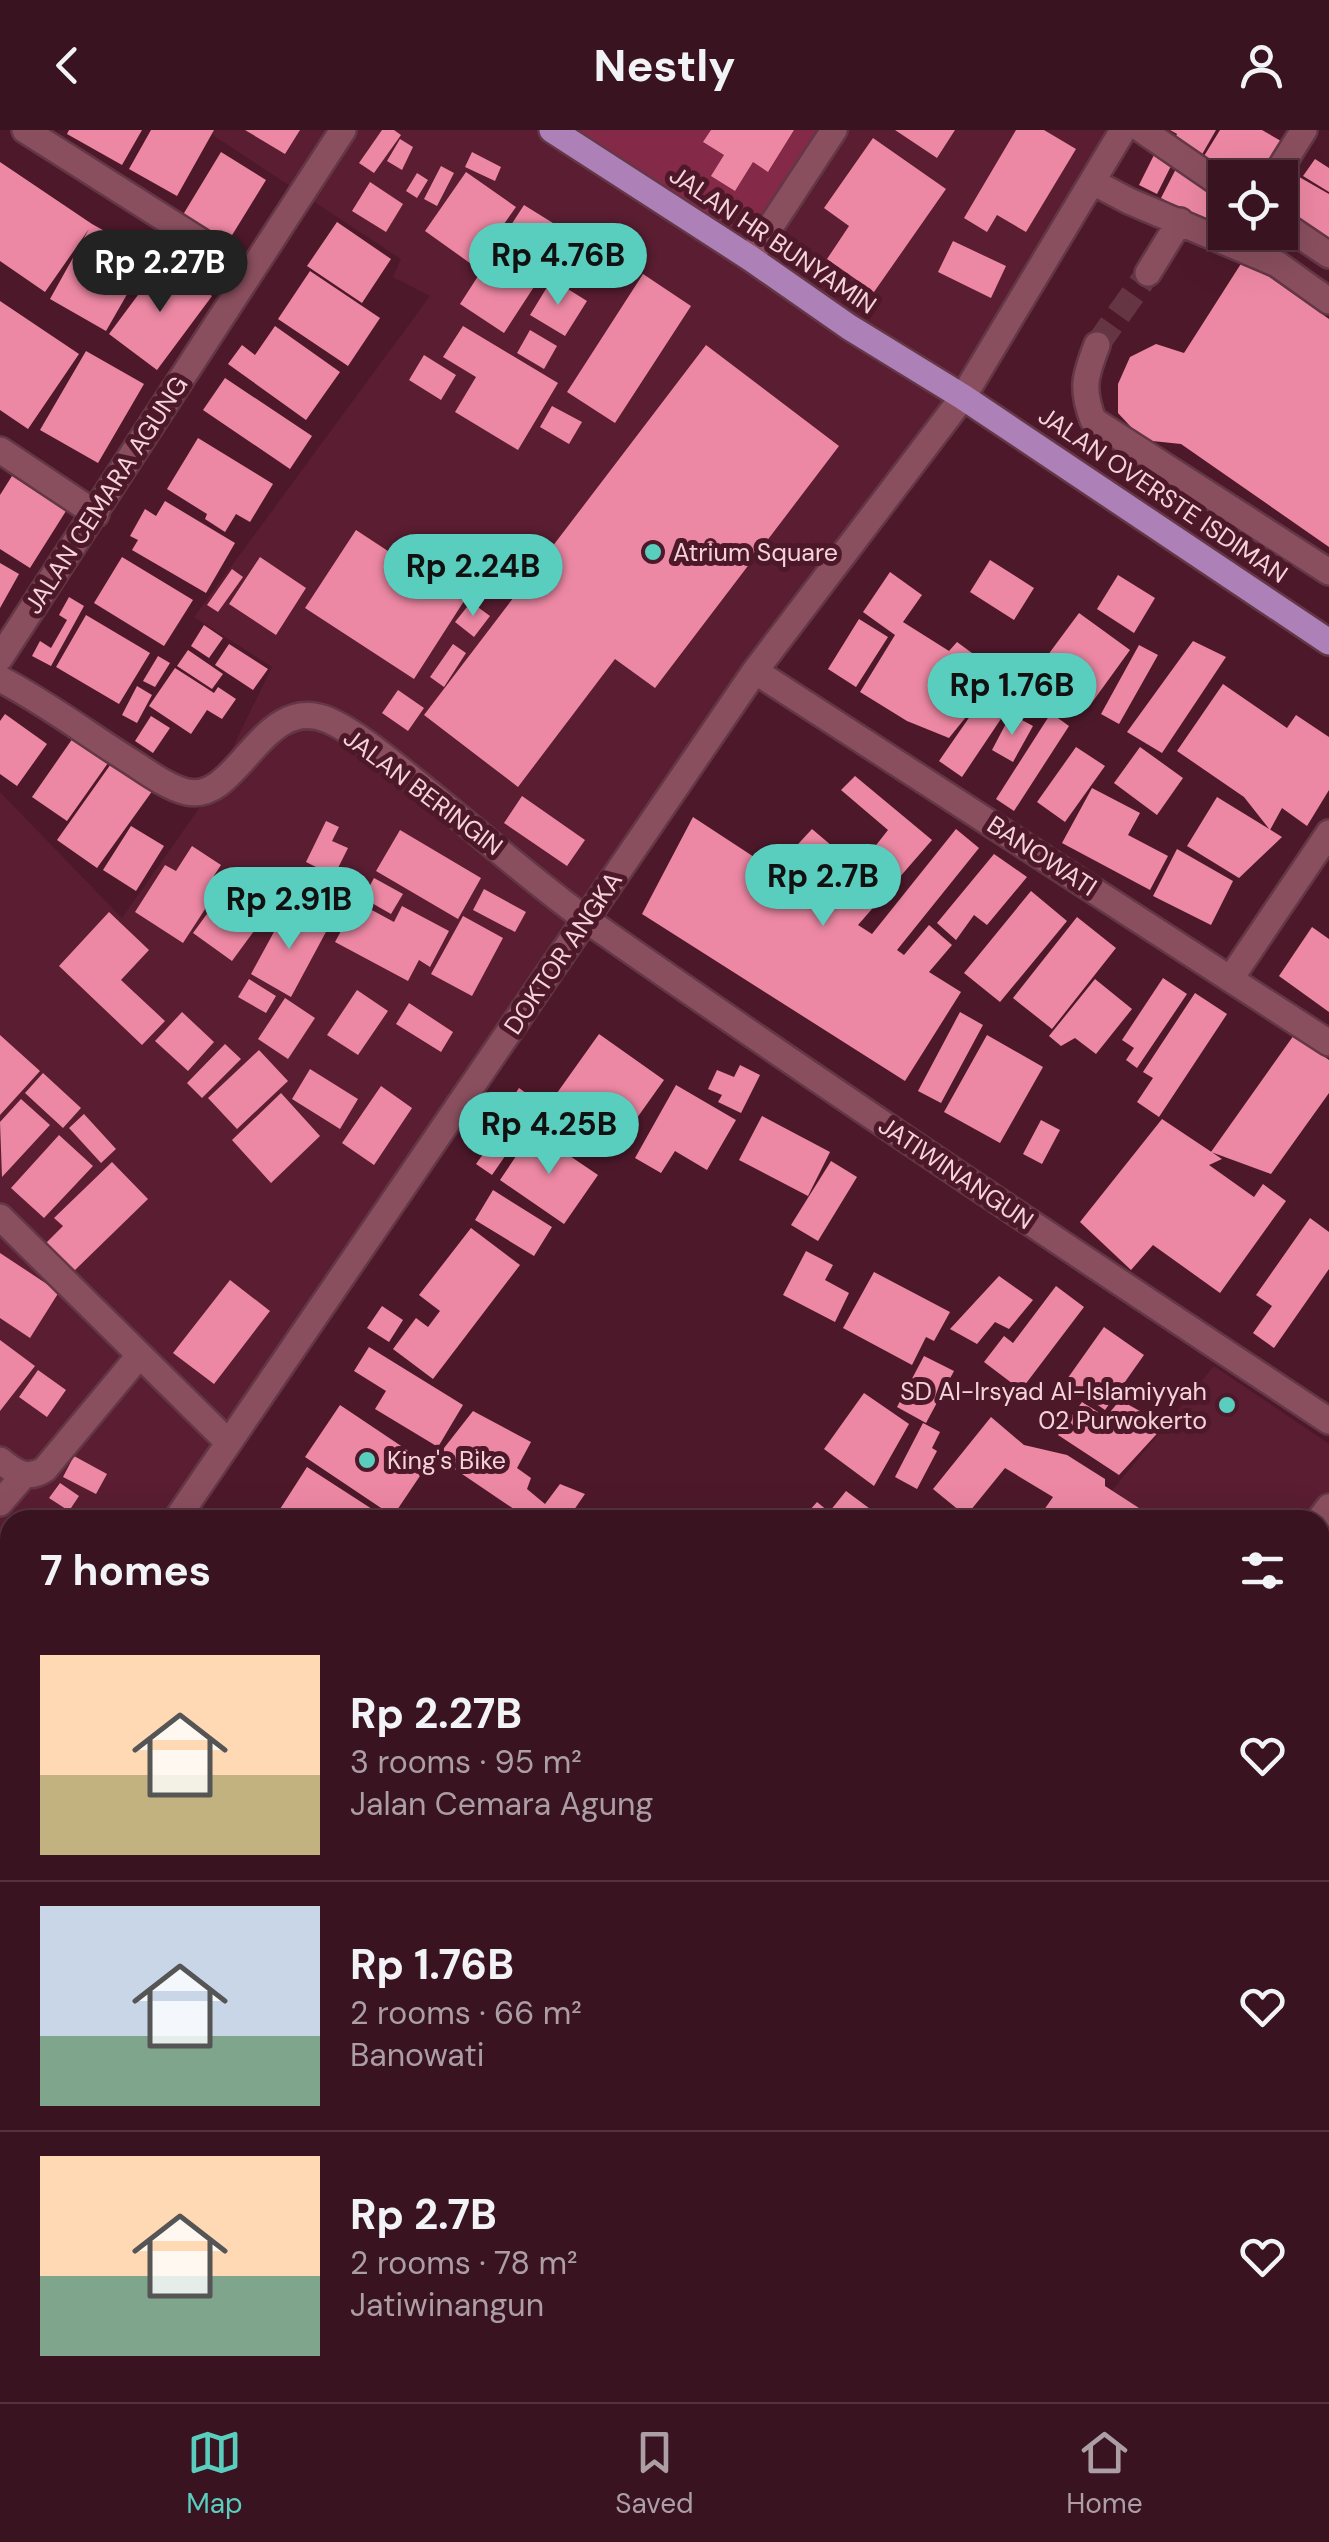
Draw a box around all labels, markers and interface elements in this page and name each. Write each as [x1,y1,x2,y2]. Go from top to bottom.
text: Nestly [594,36,735,95]
icon: back [40,38,95,93]
icon: person [1234,38,1289,93]
street label: JALAN HR BUNYAMIN [663,158,883,322]
map controls [1208,160,1298,250]
button: locate [1208,160,1298,250]
pin: Rp 4.76B [455,223,661,308]
pin: Rp 2.27B [57,230,263,315]
text: Rp 4.76B [491,234,625,276]
text: Rp 2.27B [94,241,226,283]
street label: JALAN CEMARA AGUNG [17,370,195,620]
street label: JALAN OVERSTE ISDIMAN [1032,399,1294,591]
pin: Rp 2.24B [370,534,576,619]
place label: Atrium Square [673,536,838,569]
marker: Atrium Square [642,541,664,563]
text: Rp 2.24B [406,545,540,587]
pin: Rp 1.76B [909,653,1115,738]
text: Rp 1.76B [950,664,1074,706]
street label: JALAN BERINGIN [337,721,509,863]
street label: BANOWATI [981,808,1103,904]
pin: Rp 2.7B [731,844,915,929]
text: Rp 2.7B [767,855,879,897]
street label: DOKTOR ANGKA [496,865,630,1041]
pin: Rp 2.91B [186,867,392,952]
text: Rp 2.91B [226,878,352,920]
pin: Rp 4.25B [446,1092,652,1177]
text: Rp 4.25B [481,1103,617,1145]
street label: JATIWINANGUN [872,1109,1040,1237]
place label: SD Al-Irsyad Al-Islamiyyah 02 Purwokerto [900,1375,1207,1437]
marker: SD Al-Irsyad Al-Islamiyyah 02 Purwokerto [1216,1394,1238,1416]
place label: King's Bike [387,1444,506,1477]
marker: King's Bike [356,1449,378,1471]
text: 7 homes [40,1543,211,1598]
icon: filters [1235,1543,1290,1598]
text: Rp 2.27B [350,1686,522,1741]
icon: home [120,1695,240,1815]
icon: heart [1235,1728,1290,1783]
text: 3 rooms · 95 m² [350,1741,582,1783]
text: Jalan Cemara Agung [350,1783,653,1825]
text: Rp 1.76B [350,1937,514,1992]
icon: home [120,1946,240,2066]
icon: heart [1235,1979,1290,2034]
text: 2 rooms · 66 m² [350,1992,582,2034]
text: Banowati [350,2034,484,2076]
text: Rp 2.7B [350,2187,497,2242]
icon: home [120,2196,240,2316]
icon: heart [1235,2229,1290,2284]
text: 2 rooms · 78 m² [350,2242,578,2284]
text: Jatiwinangun [350,2284,544,2326]
tab: Map [186,2425,243,2522]
tab: Saved [615,2425,694,2522]
tab: Home [1066,2425,1143,2522]

